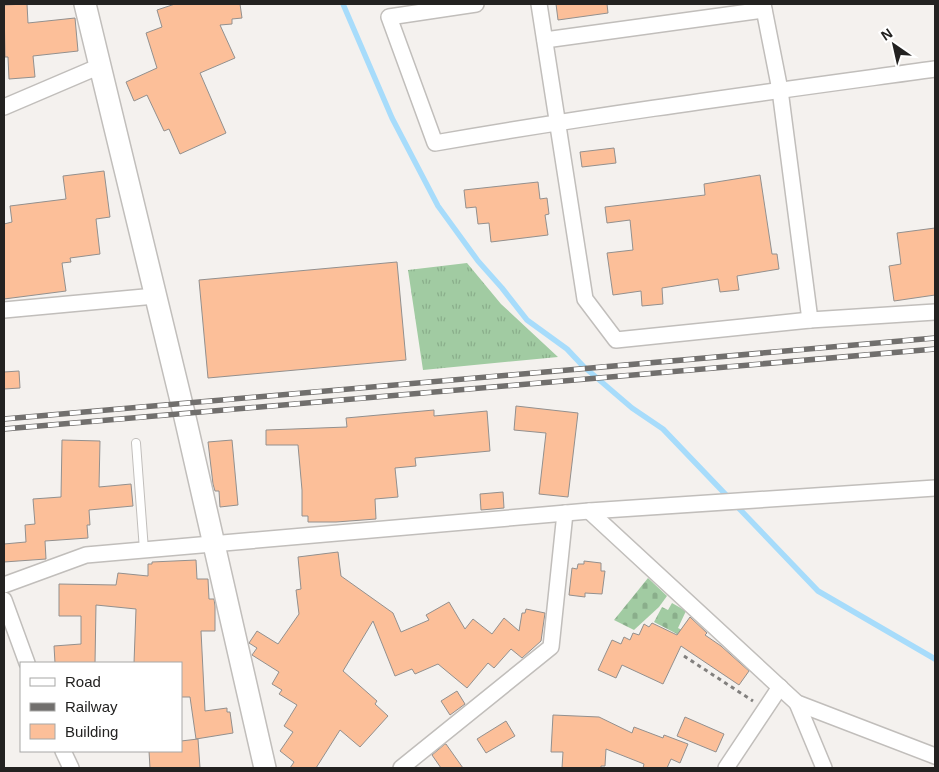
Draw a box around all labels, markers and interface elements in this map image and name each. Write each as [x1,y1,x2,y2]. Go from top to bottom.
north arrow [869,20,919,70]
text: N [878,25,895,44]
legend [20,662,182,752]
text: Road [65,673,101,690]
text: Railway [65,698,118,715]
text: Building [65,723,118,740]

